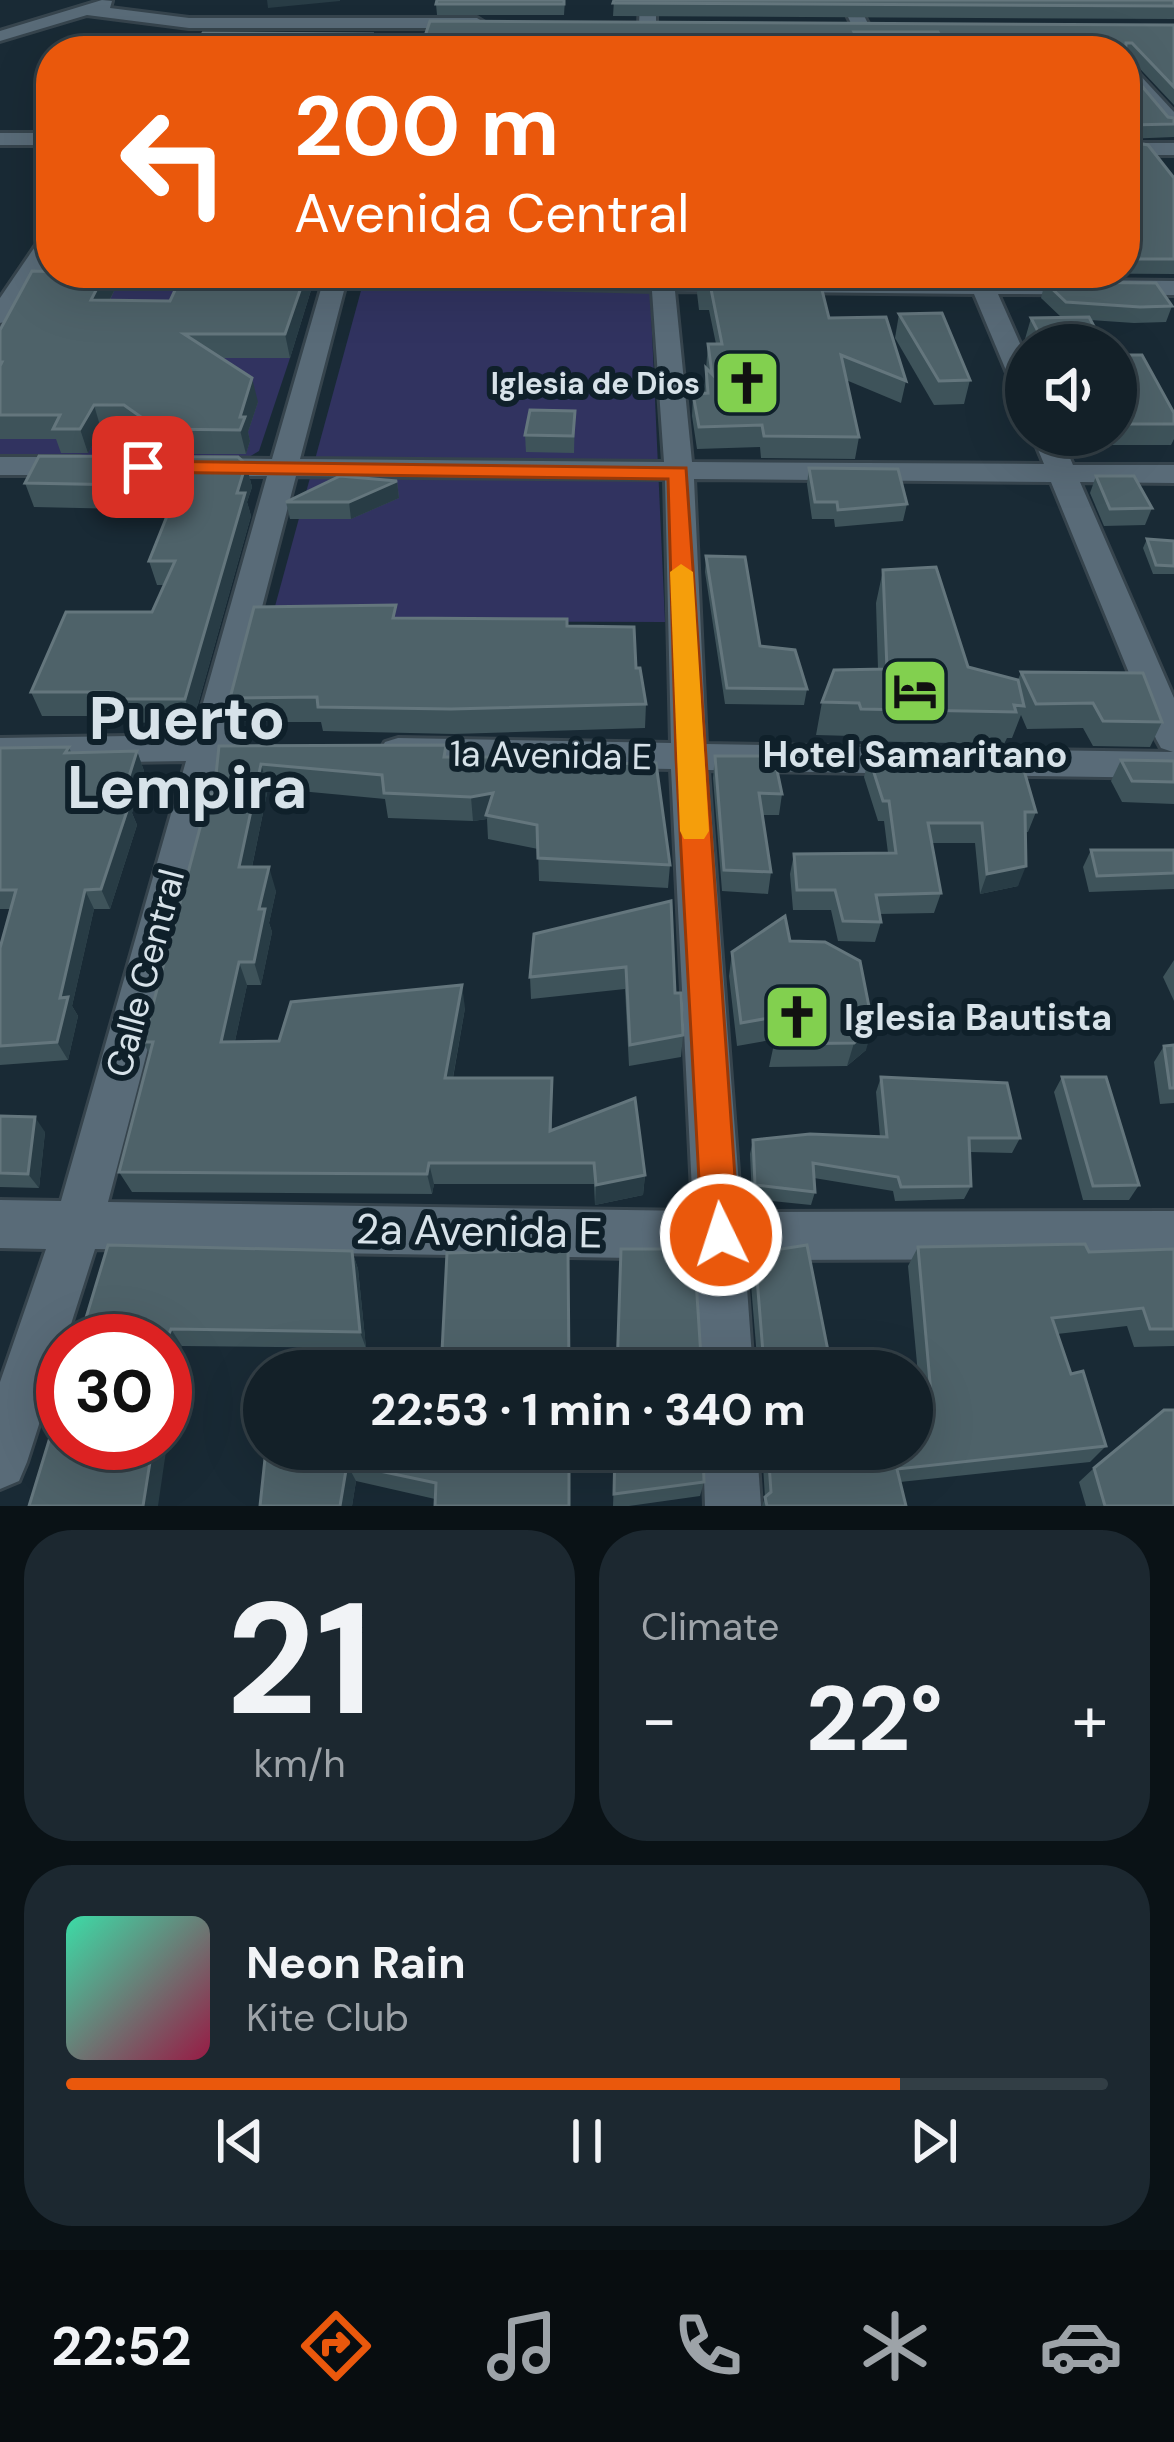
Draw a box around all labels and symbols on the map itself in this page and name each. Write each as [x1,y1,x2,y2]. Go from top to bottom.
church icon: Iglesia de Dios [712,348,782,418]
place label: Iglesia de Dios [491,364,700,403]
pin [92,416,194,518]
hotel icon: Hotel Samaritano [880,656,950,726]
district label: Puerto Lempira [67,679,307,827]
street label: 1a Avenida E [449,730,653,780]
place label: Hotel Samaritano [762,731,1068,778]
street label: Calle Central [95,864,195,1082]
church icon: Iglesia Bautista [762,982,832,1052]
place label: Iglesia Bautista [844,994,1112,1041]
position arrow [658,1172,784,1298]
street label: 2a Avenida E [355,1201,603,1261]
speed limit sign: 30 [36,1314,192,1470]

